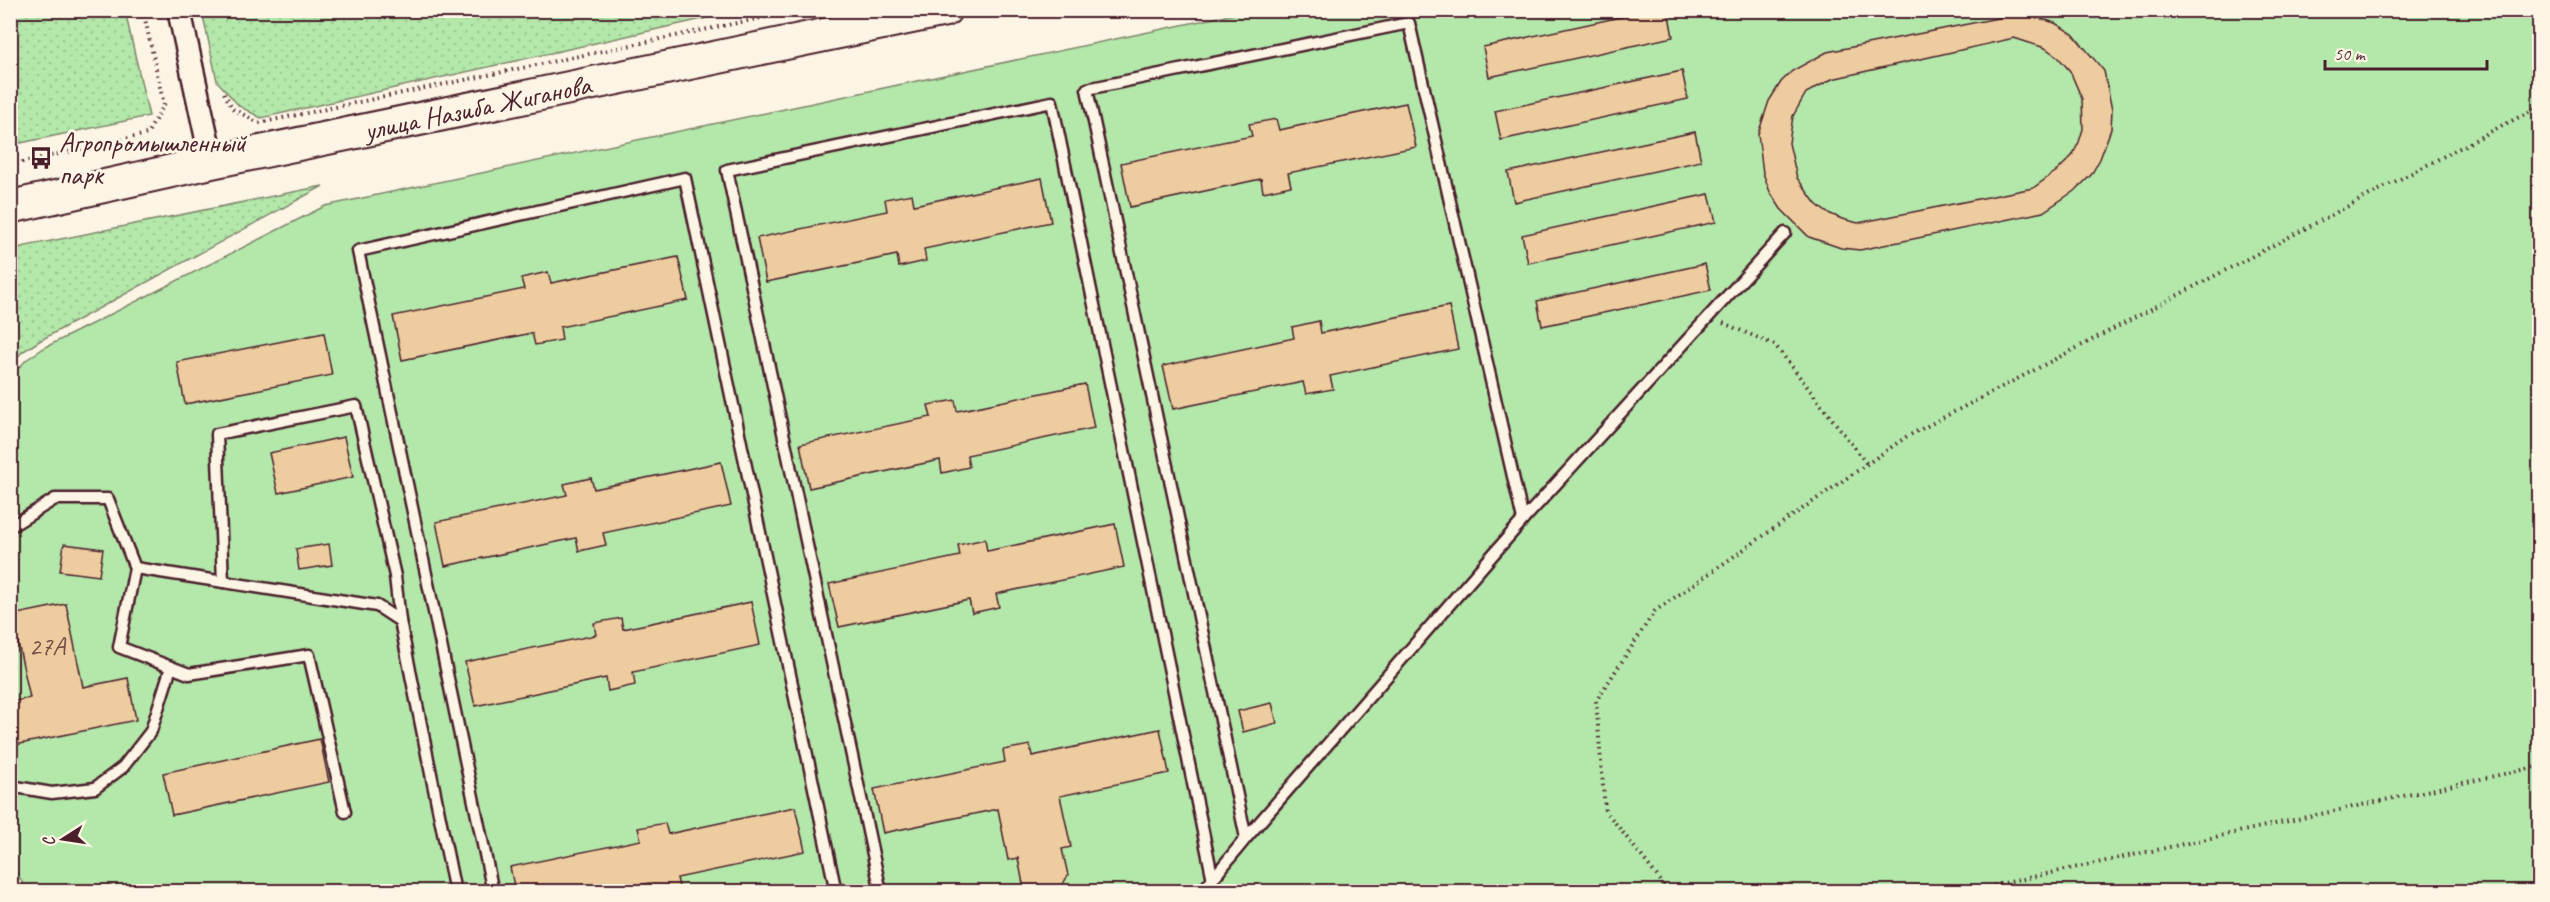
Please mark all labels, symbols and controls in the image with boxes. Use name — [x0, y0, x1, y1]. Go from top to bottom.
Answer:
scale bar — [2325, 33, 2487, 71]
text: 50 m — [2334, 43, 2367, 65]
street label: улица Назиба Жиганова — [359, 66, 596, 148]
place label: Агропромышленный парк — [59, 125, 247, 192]
bus stop icon: Агропромышленный парк — [28, 145, 54, 171]
house number: 27А — [29, 630, 67, 663]
north arrow — [33, 809, 93, 869]
text: С — [38, 834, 60, 848]

